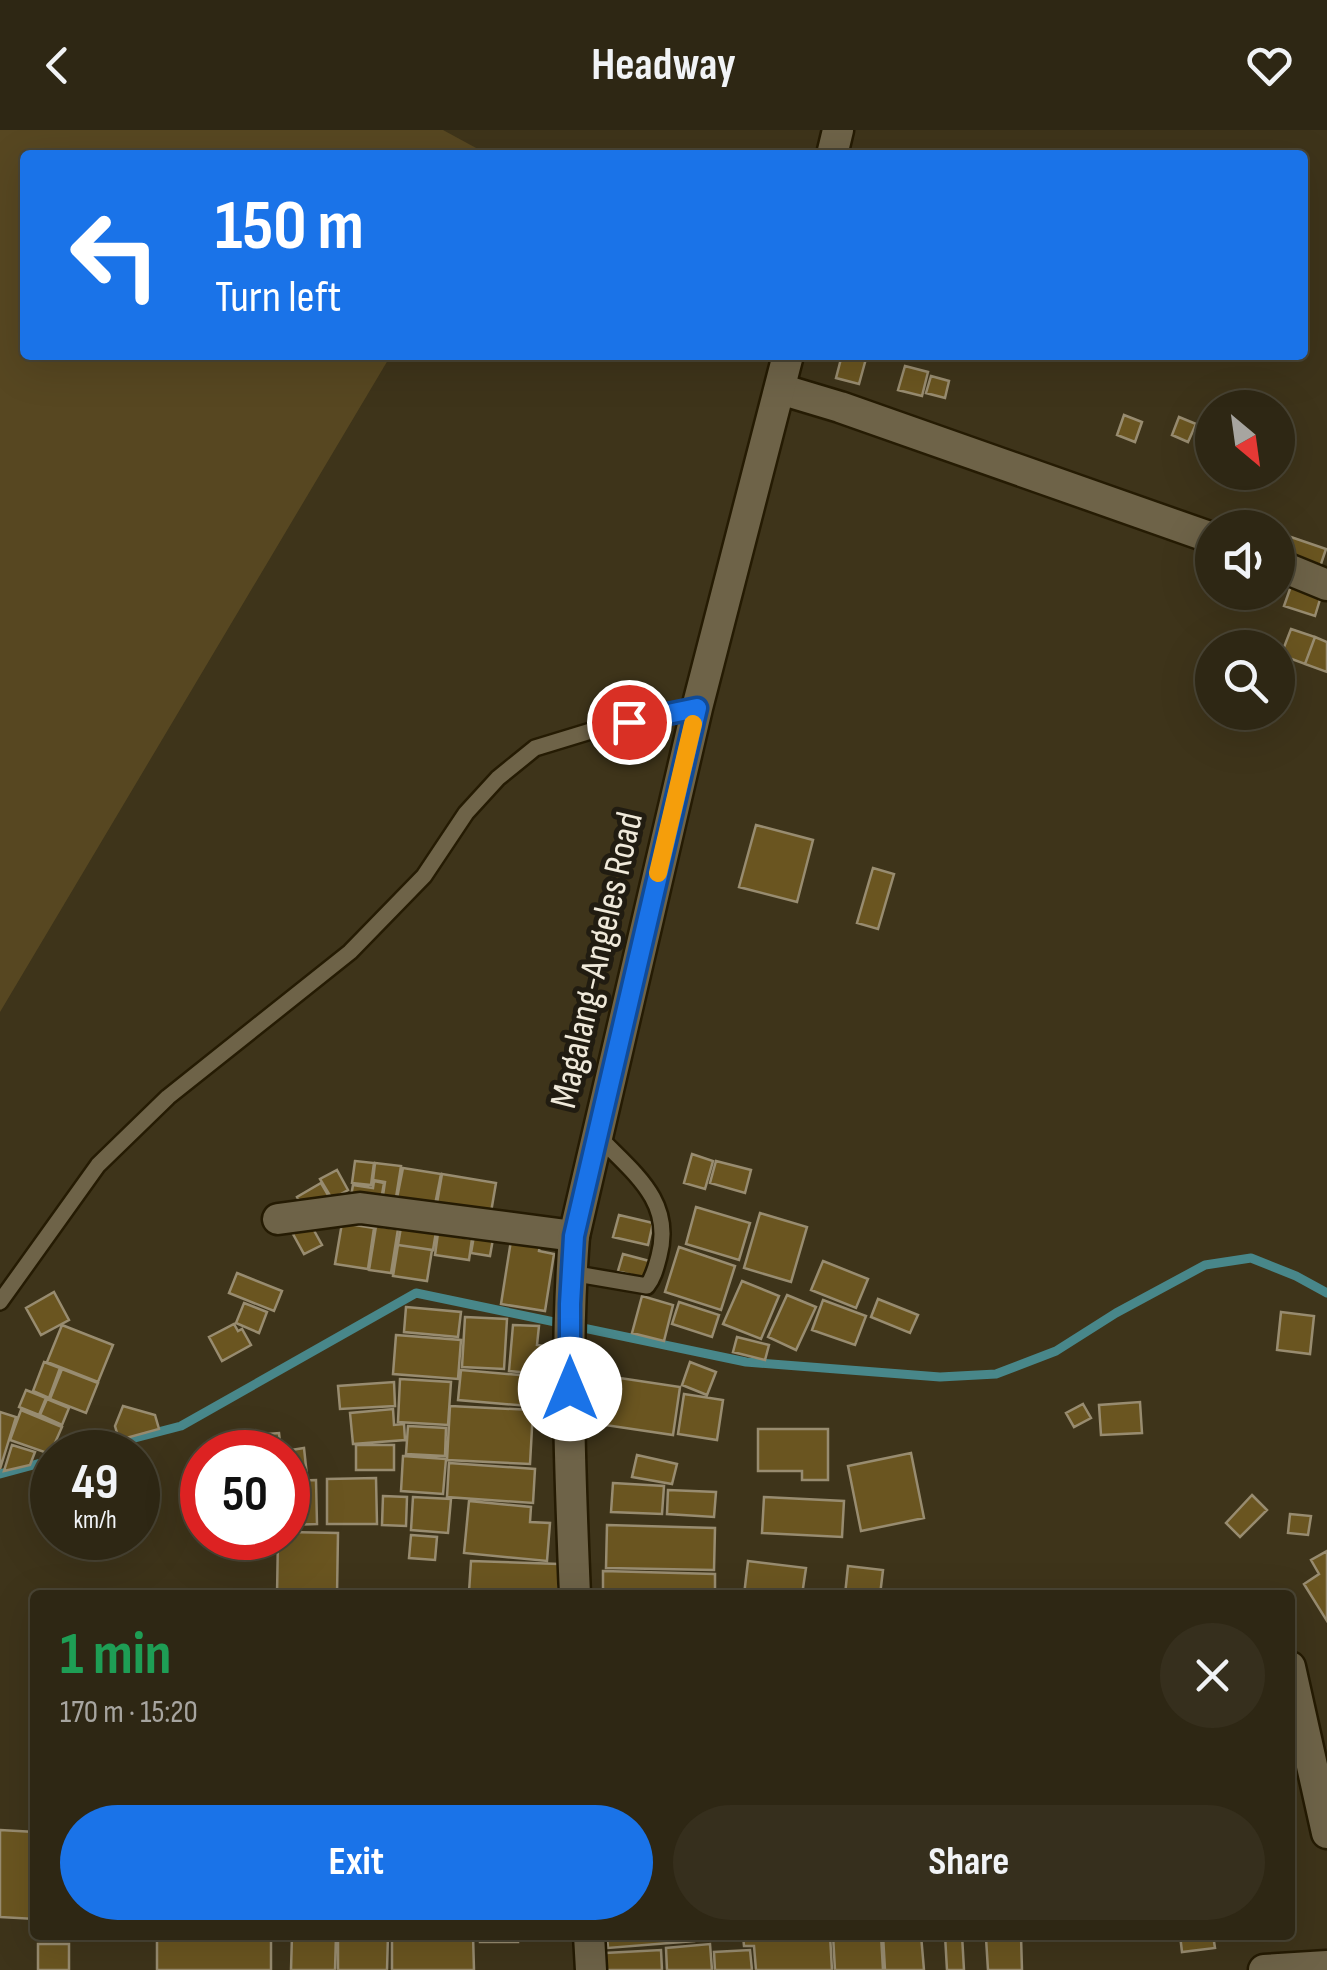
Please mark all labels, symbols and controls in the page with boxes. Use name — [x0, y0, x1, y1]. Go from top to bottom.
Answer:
icon: back — [30, 38, 85, 93]
text: Headway — [591, 38, 736, 93]
icon: heart — [1242, 38, 1297, 93]
text: 150 m — [215, 185, 364, 269]
icon: left — [50, 190, 180, 320]
text: Turn left — [215, 270, 341, 325]
north arrow — [1195, 390, 1295, 490]
map controls — [1195, 390, 1295, 730]
button: sound — [1195, 510, 1295, 610]
button: search — [1195, 630, 1295, 730]
pin — [587, 680, 672, 765]
icon: arrive — [602, 695, 657, 750]
street label: Magalang-Angeles Road — [541, 808, 653, 1112]
position arrow — [518, 1337, 622, 1441]
speed limit sign: 50 — [180, 1430, 310, 1560]
text: 49 — [71, 1453, 119, 1513]
text: km/h — [73, 1505, 117, 1536]
text: 1 min — [60, 1619, 172, 1691]
button: close — [1160, 1623, 1265, 1728]
text: 170 m · 15:20 — [60, 1693, 198, 1732]
button: Exit — [60, 1805, 653, 1920]
button: Share — [673, 1805, 1265, 1920]

